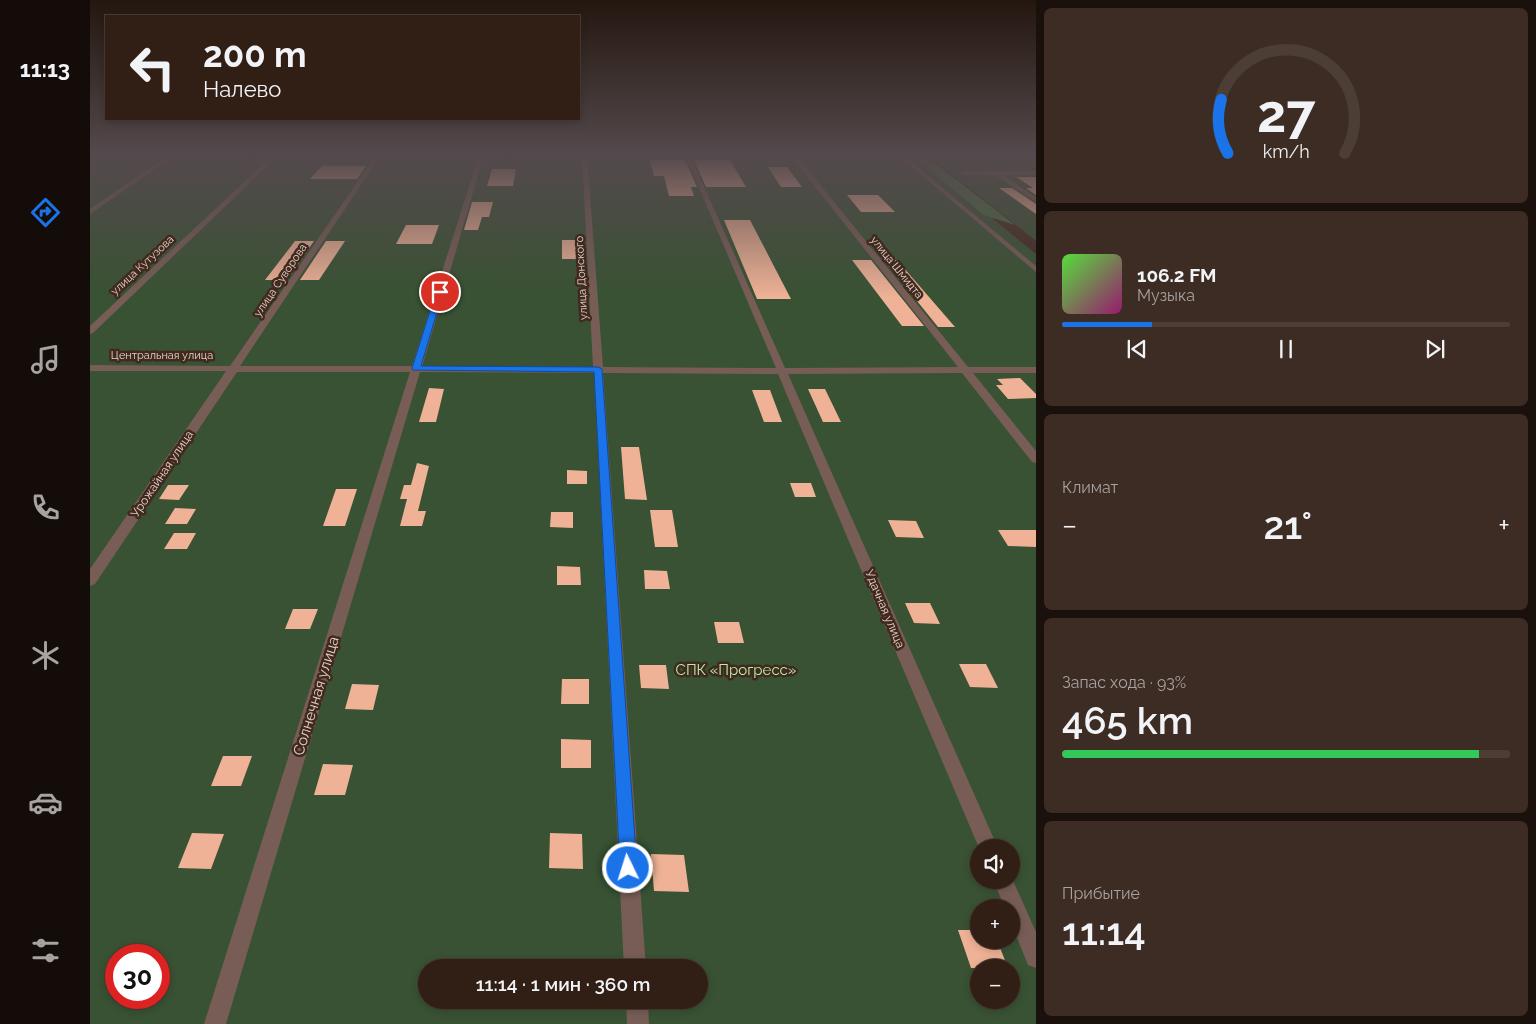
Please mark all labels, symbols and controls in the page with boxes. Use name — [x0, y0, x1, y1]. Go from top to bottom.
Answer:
text: 200 m — [203, 34, 307, 75]
icon: left — [120, 35, 185, 100]
text: 11:13 — [20, 56, 70, 82]
text: Налево — [203, 76, 281, 102]
text: 27 — [1257, 83, 1316, 144]
text: km/h — [1262, 141, 1310, 162]
icon: directions — [28, 195, 63, 230]
street label: улица Кутузова — [108, 233, 176, 298]
street label: улица Шмидта — [868, 234, 926, 301]
street label: улица Донского — [573, 235, 590, 320]
street label: улица Суворова — [251, 241, 310, 319]
text: 106.2 FM — [1137, 264, 1216, 286]
pin — [419, 271, 461, 313]
icon: arrive — [426, 278, 454, 306]
text: Музыка — [1137, 286, 1195, 305]
icon: previous — [1123, 335, 1151, 363]
icon: pause — [1272, 335, 1300, 363]
icon: next — [1421, 335, 1449, 363]
icon: music — [28, 342, 63, 377]
street label: Центральная улица — [111, 349, 213, 362]
street label: Урожайная улица — [128, 428, 196, 520]
text: Климат — [1062, 478, 1118, 497]
icon: phone — [28, 490, 63, 525]
text: 21° — [1263, 503, 1312, 548]
text: − — [1062, 509, 1077, 542]
text: + — [1498, 509, 1510, 542]
street label: Удачная улица — [862, 568, 908, 650]
street label: Солнечная улица — [289, 634, 343, 758]
icon: climate — [28, 638, 63, 673]
park label: СПК «Прогресс» — [676, 661, 796, 679]
text: Запас хода · 93% — [1062, 673, 1186, 692]
text: 465 km — [1062, 698, 1193, 743]
icon: car — [28, 785, 63, 820]
map controls — [970, 839, 1020, 1009]
button: sound — [970, 839, 1020, 889]
position arrow — [601, 841, 653, 893]
text: Прибытие — [1062, 884, 1140, 903]
button: + — [970, 899, 1020, 949]
text: 11:14 — [1062, 909, 1146, 954]
icon: filters — [28, 933, 63, 968]
speed limit sign: 30 — [105, 944, 170, 1009]
button: − — [970, 959, 1020, 1009]
text: 11:14 · 1 мин · 360 m — [476, 973, 650, 995]

